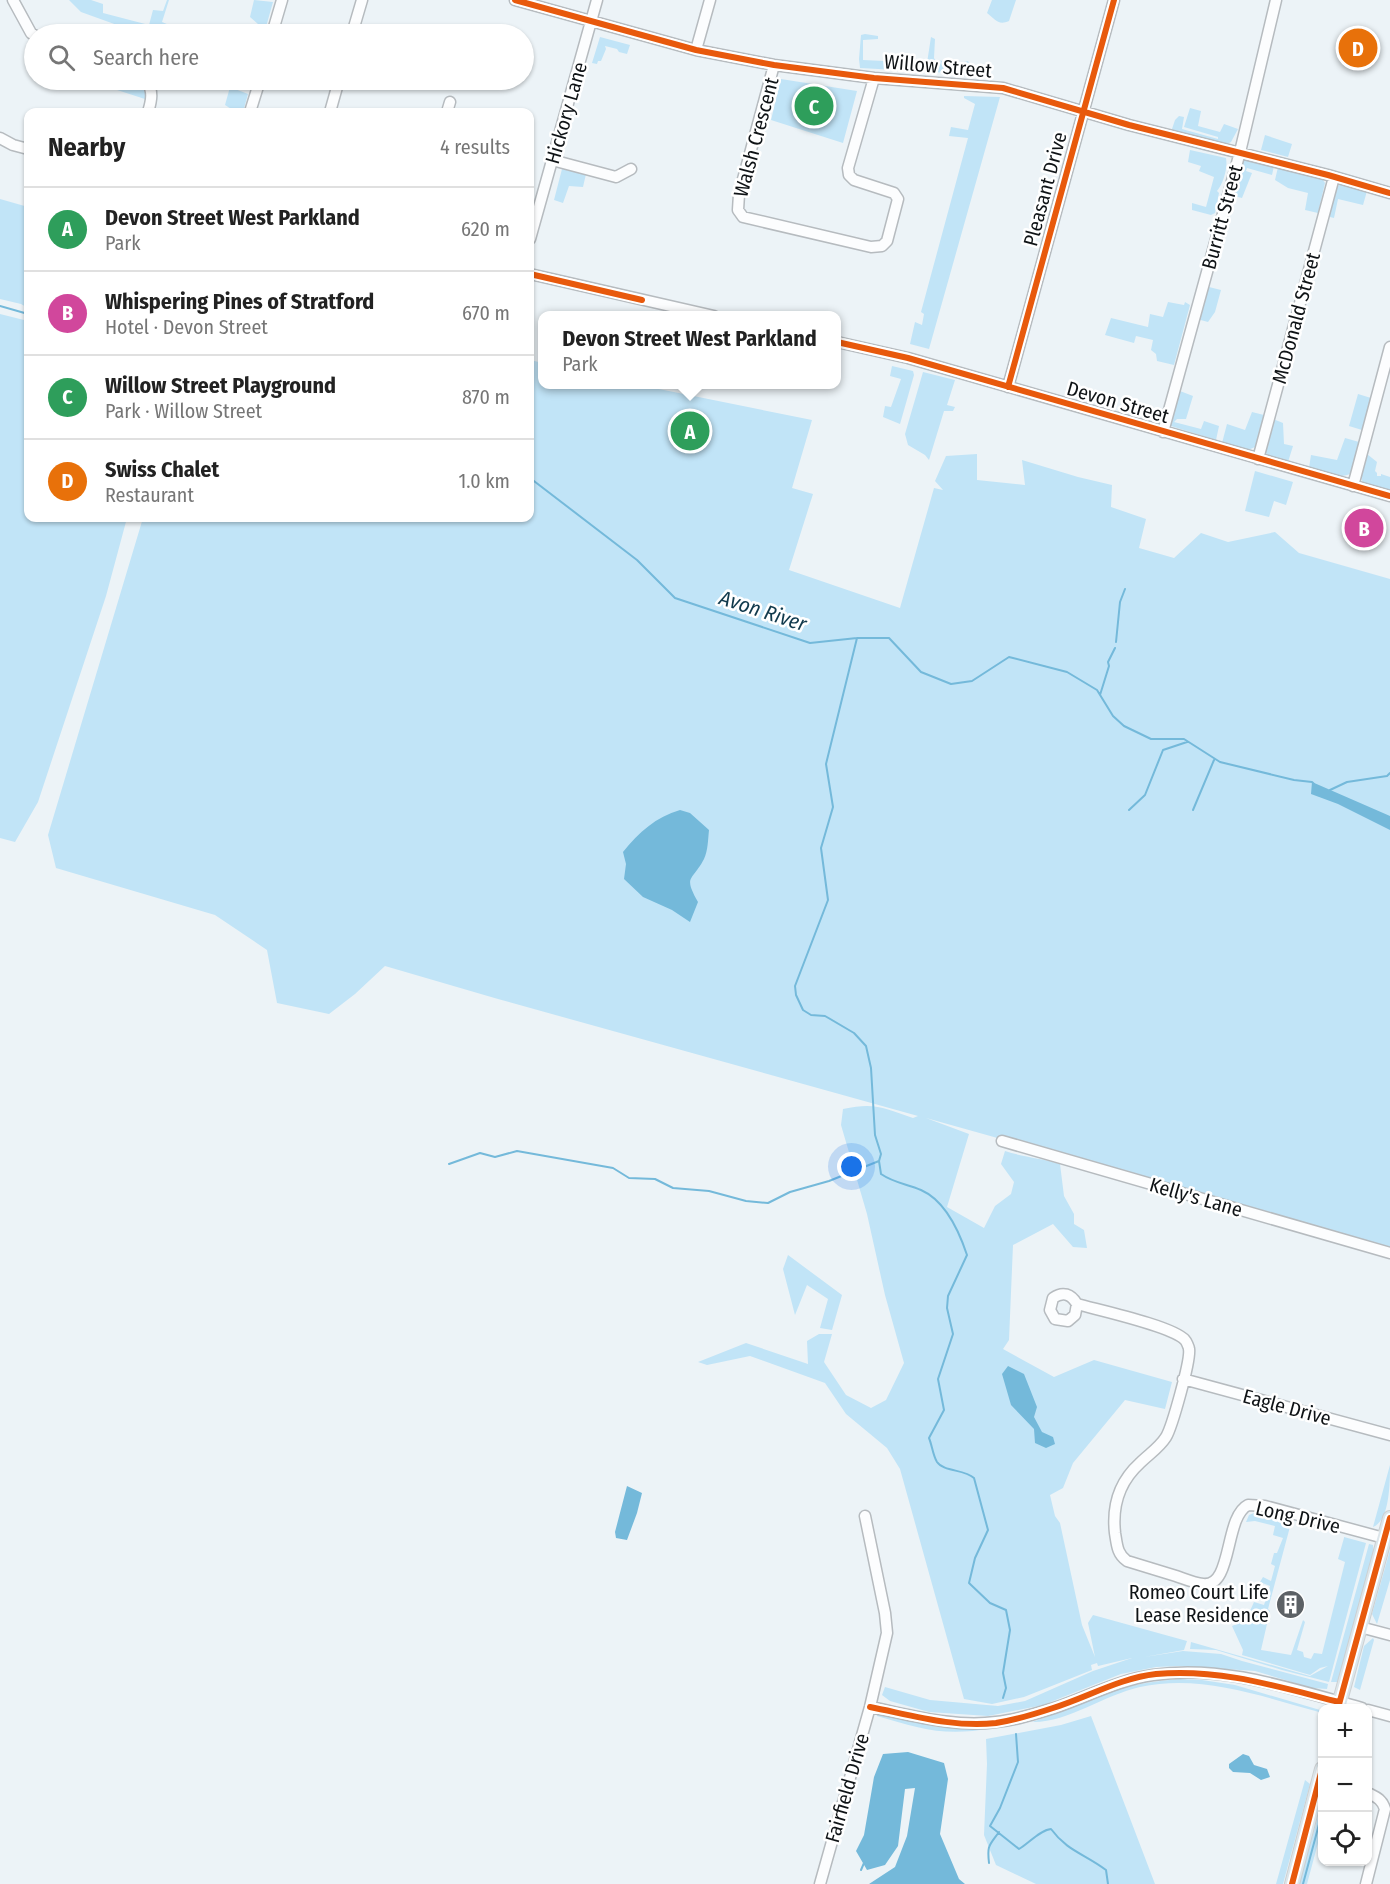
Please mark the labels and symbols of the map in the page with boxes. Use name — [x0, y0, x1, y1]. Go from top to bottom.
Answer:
pin: D — [1338, 26, 1378, 70]
street label: Willow Street — [883, 49, 993, 83]
street label: Hickory Lane — [540, 59, 592, 167]
street label: Walsh Crescent — [729, 74, 784, 199]
pin: C — [794, 84, 834, 128]
street label: Pleasant Drive — [1018, 129, 1072, 249]
street label: Burritt Street — [1197, 162, 1248, 272]
street label: McDonald Street — [1267, 249, 1325, 386]
street label: Devon Street — [1064, 376, 1172, 428]
pin: A — [670, 408, 710, 454]
pin: B — [1344, 506, 1384, 550]
water label: Avon River — [715, 584, 811, 638]
your location — [837, 1152, 866, 1181]
street label: Kelly's Lane — [1147, 1172, 1245, 1222]
street label: Eagle Drive — [1240, 1384, 1334, 1430]
street label: Long Drive — [1253, 1496, 1343, 1538]
place label: Romeo Court Life Lease Residence — [1129, 1580, 1269, 1627]
building icon: Romeo Court Life Lease Residence — [1274, 1588, 1306, 1620]
street label: Fairfield Drive — [820, 1731, 874, 1845]

